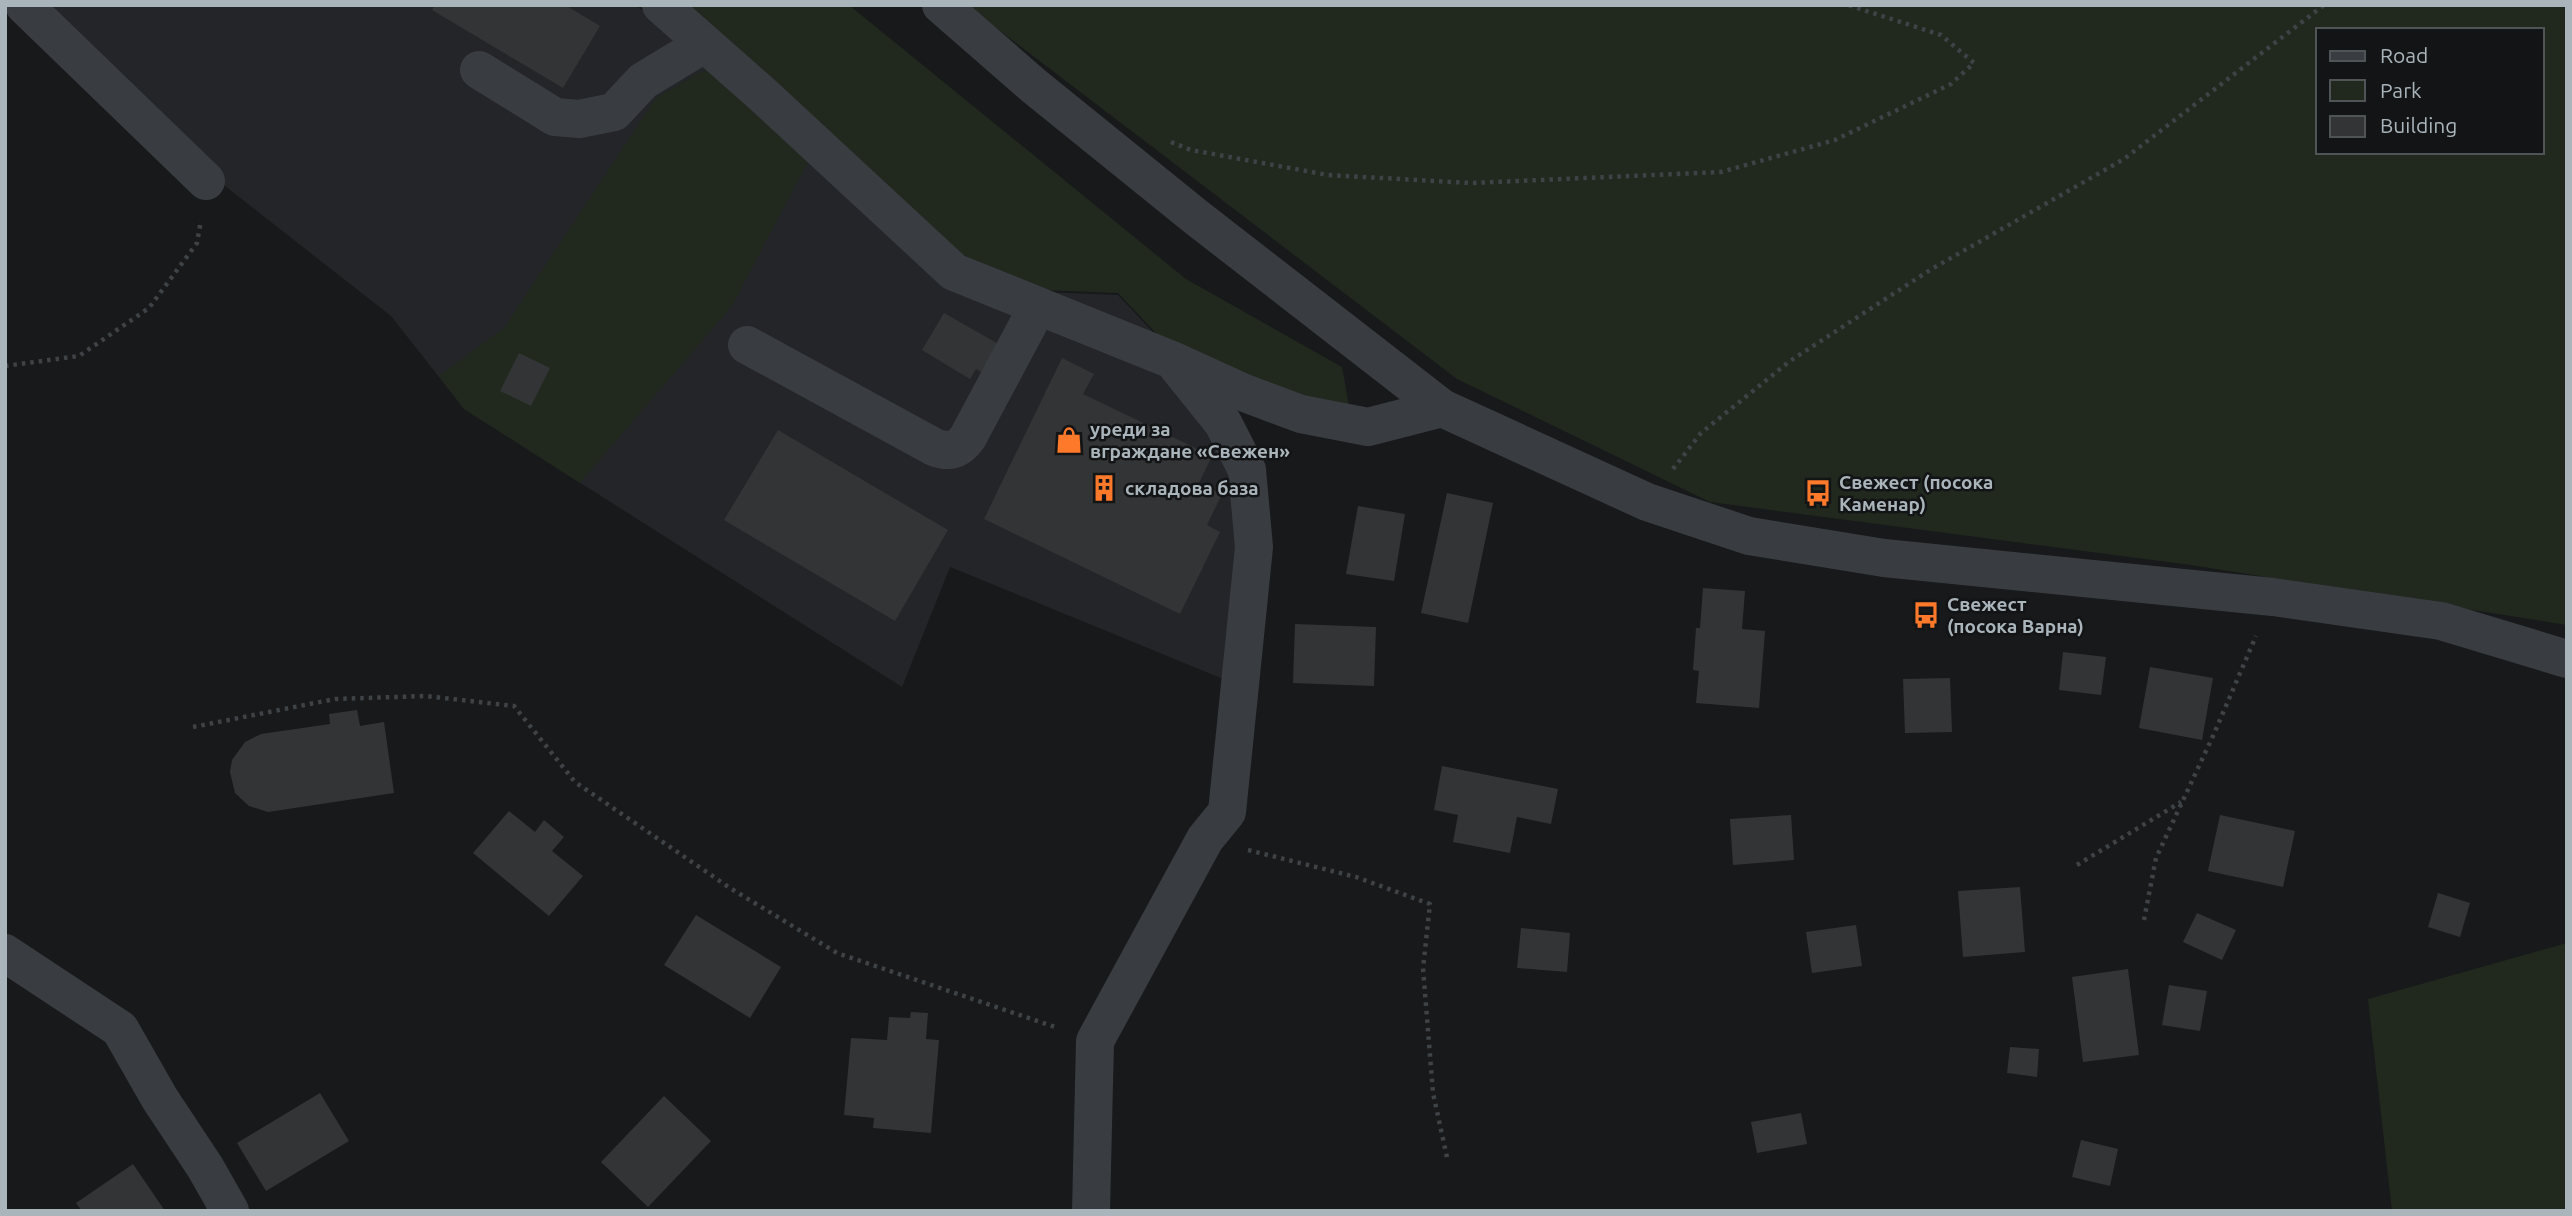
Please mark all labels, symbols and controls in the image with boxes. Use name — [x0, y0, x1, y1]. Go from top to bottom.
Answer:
legend — [2316, 28, 2544, 154]
text: Road — [2380, 43, 2428, 67]
text: Park — [2380, 78, 2422, 102]
text: Building — [2380, 113, 2457, 137]
place label: уреди за вграждане «Свежен» — [1090, 418, 1290, 462]
shop icon: уреди за вграждане «Свежен» — [1054, 425, 1084, 455]
place label: Свежест (посока Каменар) — [1839, 471, 1993, 515]
building icon: складова база — [1089, 473, 1119, 503]
place label: складова база — [1125, 477, 1259, 499]
bus stop icon: Свежест (посока Каменар) — [1803, 478, 1833, 508]
place label: Свежест (посока Варна) — [1947, 593, 2084, 637]
bus stop icon: Свежест (посока Варна) — [1911, 600, 1941, 630]

